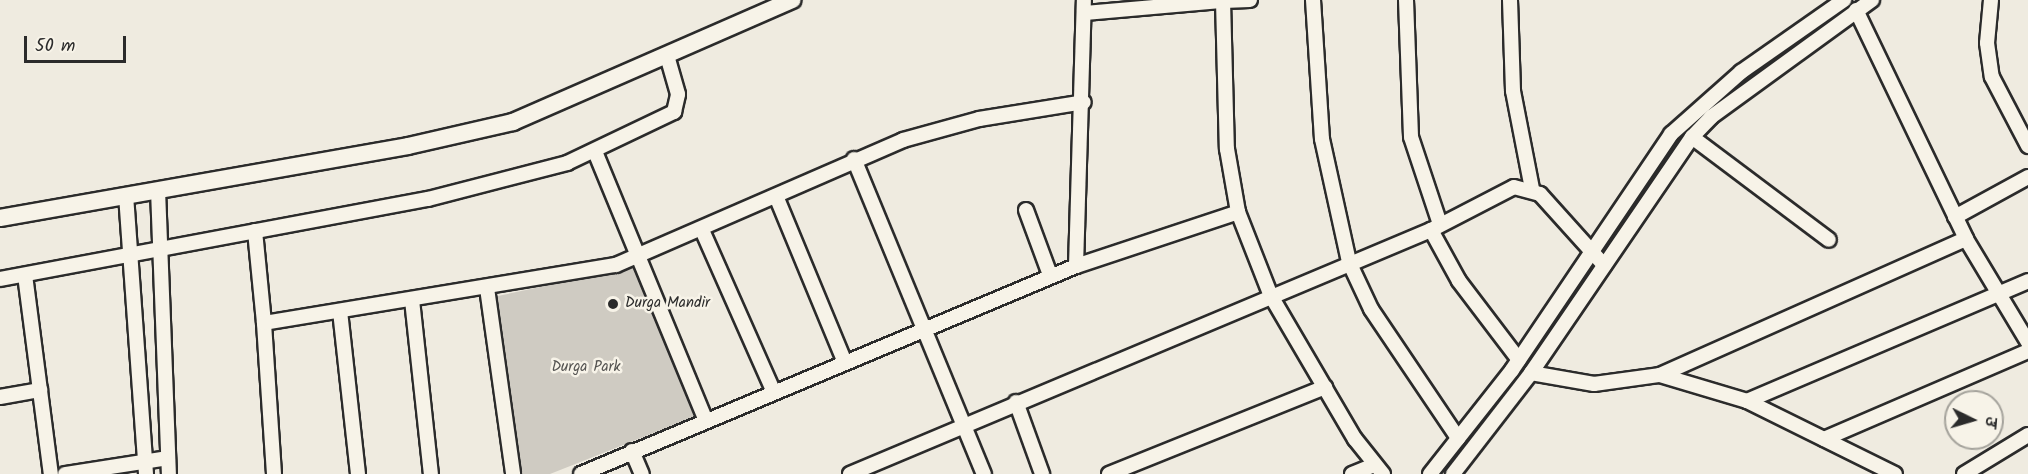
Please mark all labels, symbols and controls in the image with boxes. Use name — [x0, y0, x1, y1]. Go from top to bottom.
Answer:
scale bar — [27, 24, 129, 62]
text: 50 m — [35, 32, 75, 61]
place label: Durga Mandir — [625, 295, 710, 313]
marker: Durga Mandir — [606, 297, 620, 311]
park label: Durga Park — [551, 359, 621, 377]
north arrow — [1944, 390, 2004, 450]
text: उ — [1978, 415, 2003, 428]

